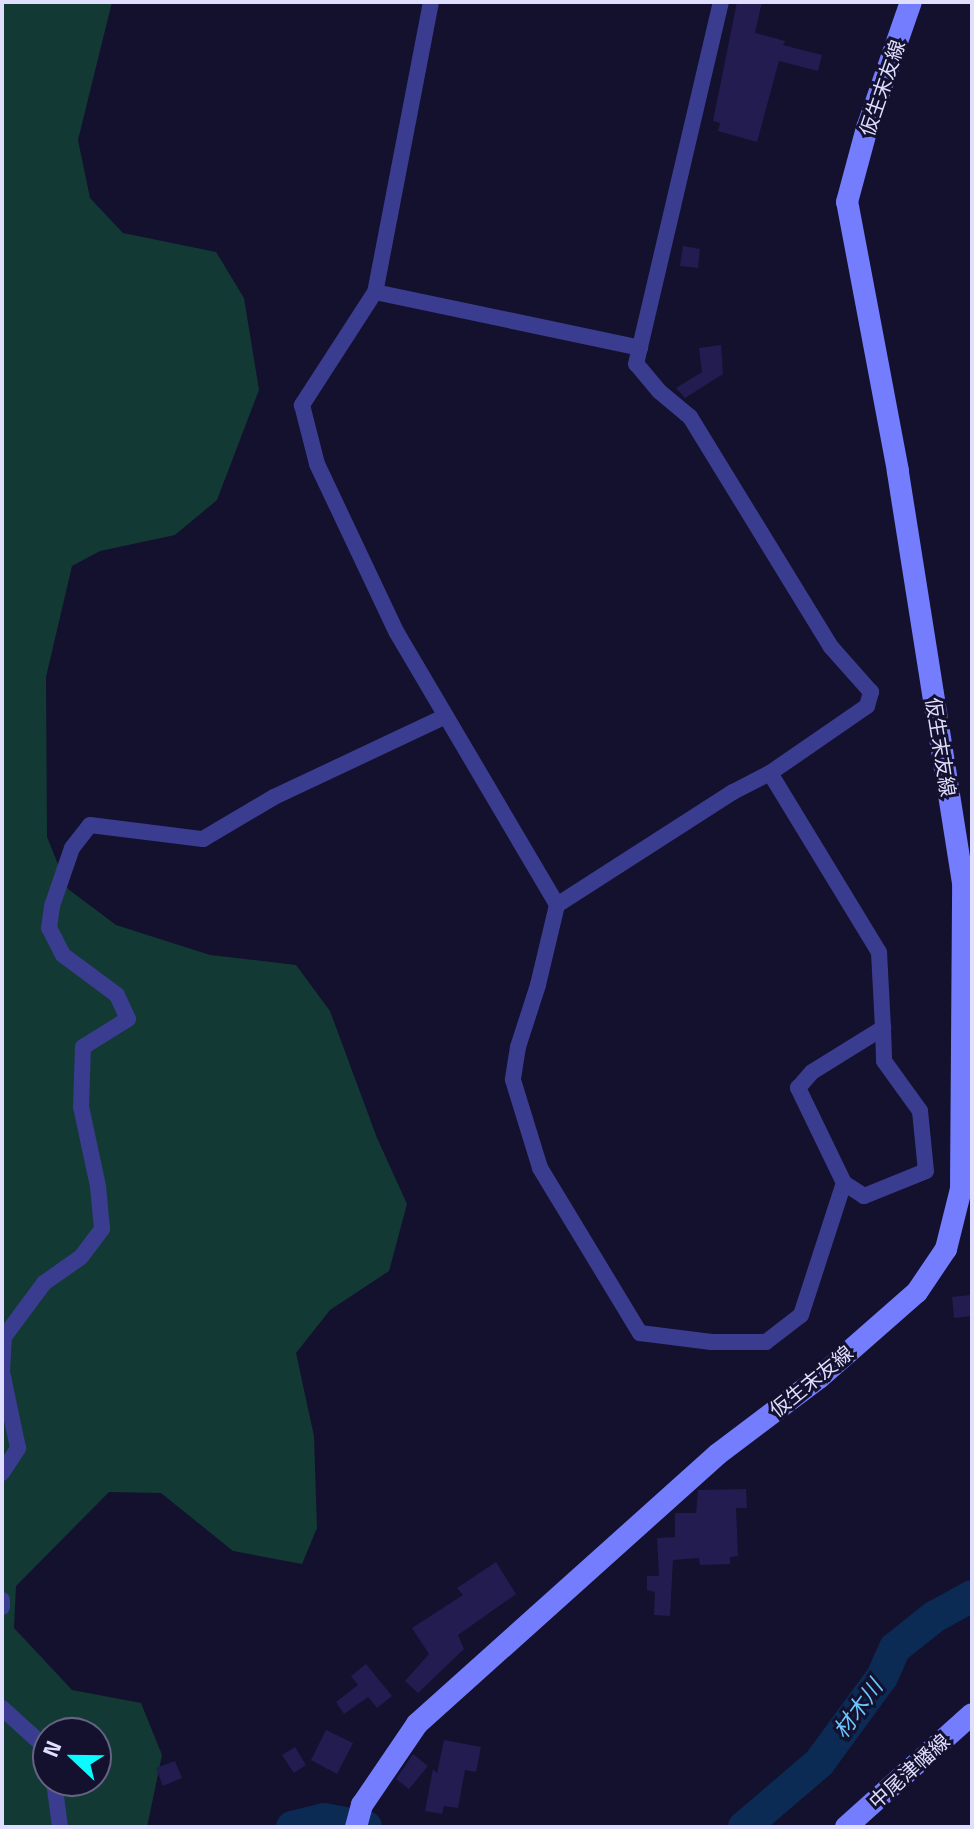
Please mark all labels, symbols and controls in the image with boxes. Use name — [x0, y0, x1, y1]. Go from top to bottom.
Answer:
street label: 仮生末友線 — [854, 37, 910, 139]
street label: 仮生末友線 — [921, 696, 961, 798]
street label: 仮生末友線 — [765, 1340, 857, 1422]
water label: 材木川 — [828, 1675, 888, 1743]
north arrow — [32, 1717, 112, 1797]
street label: 中尾津幡線 — [864, 1729, 954, 1813]
text: N — [33, 1735, 70, 1762]

